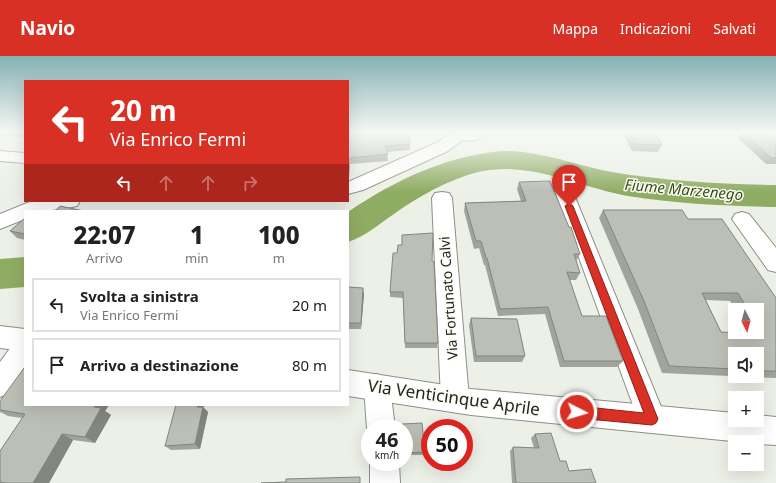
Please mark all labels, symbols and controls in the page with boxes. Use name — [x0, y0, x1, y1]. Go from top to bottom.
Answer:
text: Navio — [20, 15, 75, 41]
text: Mappa — [552, 19, 598, 38]
text: Indicazioni — [620, 19, 691, 38]
text: Salvati — [713, 19, 756, 38]
text: 20 m — [110, 91, 177, 129]
icon: left — [44, 96, 96, 148]
text: Via Enrico Fermi — [110, 127, 246, 151]
pin — [552, 165, 586, 206]
icon: arrive — [558, 171, 580, 193]
icon: left — [113, 172, 135, 194]
icon: ahead — [155, 172, 177, 194]
icon: ahead — [197, 172, 219, 194]
icon: right — [239, 172, 261, 194]
water label: Fiume Marzenego — [624, 174, 744, 204]
text: 22:07 — [73, 218, 136, 251]
text: 1 — [190, 218, 204, 251]
text: 100 — [258, 218, 300, 251]
street label: Via Fortunato Calvi — [434, 236, 462, 360]
text: Arrivo — [86, 249, 123, 267]
text: min — [185, 249, 209, 267]
text: m — [273, 249, 285, 267]
text: Svolta a sinistra — [80, 286, 199, 306]
icon: left — [46, 294, 68, 316]
text: 20 m — [292, 295, 327, 315]
north arrow — [728, 303, 764, 339]
map controls — [728, 303, 764, 471]
text: Via Enrico Fermi — [80, 306, 178, 324]
button: sound — [728, 347, 764, 383]
icon: arrive — [46, 354, 68, 376]
text: Arrivo a destinazione — [80, 355, 239, 375]
text: 80 m — [292, 355, 327, 375]
street label: Via Venticinque Aprile — [366, 374, 542, 420]
position arrow — [556, 391, 598, 433]
button: + — [728, 391, 764, 427]
speed limit sign: 50 — [421, 419, 473, 471]
text: 46 — [376, 426, 398, 453]
button: − — [728, 435, 764, 471]
text: km/h — [375, 448, 399, 462]

